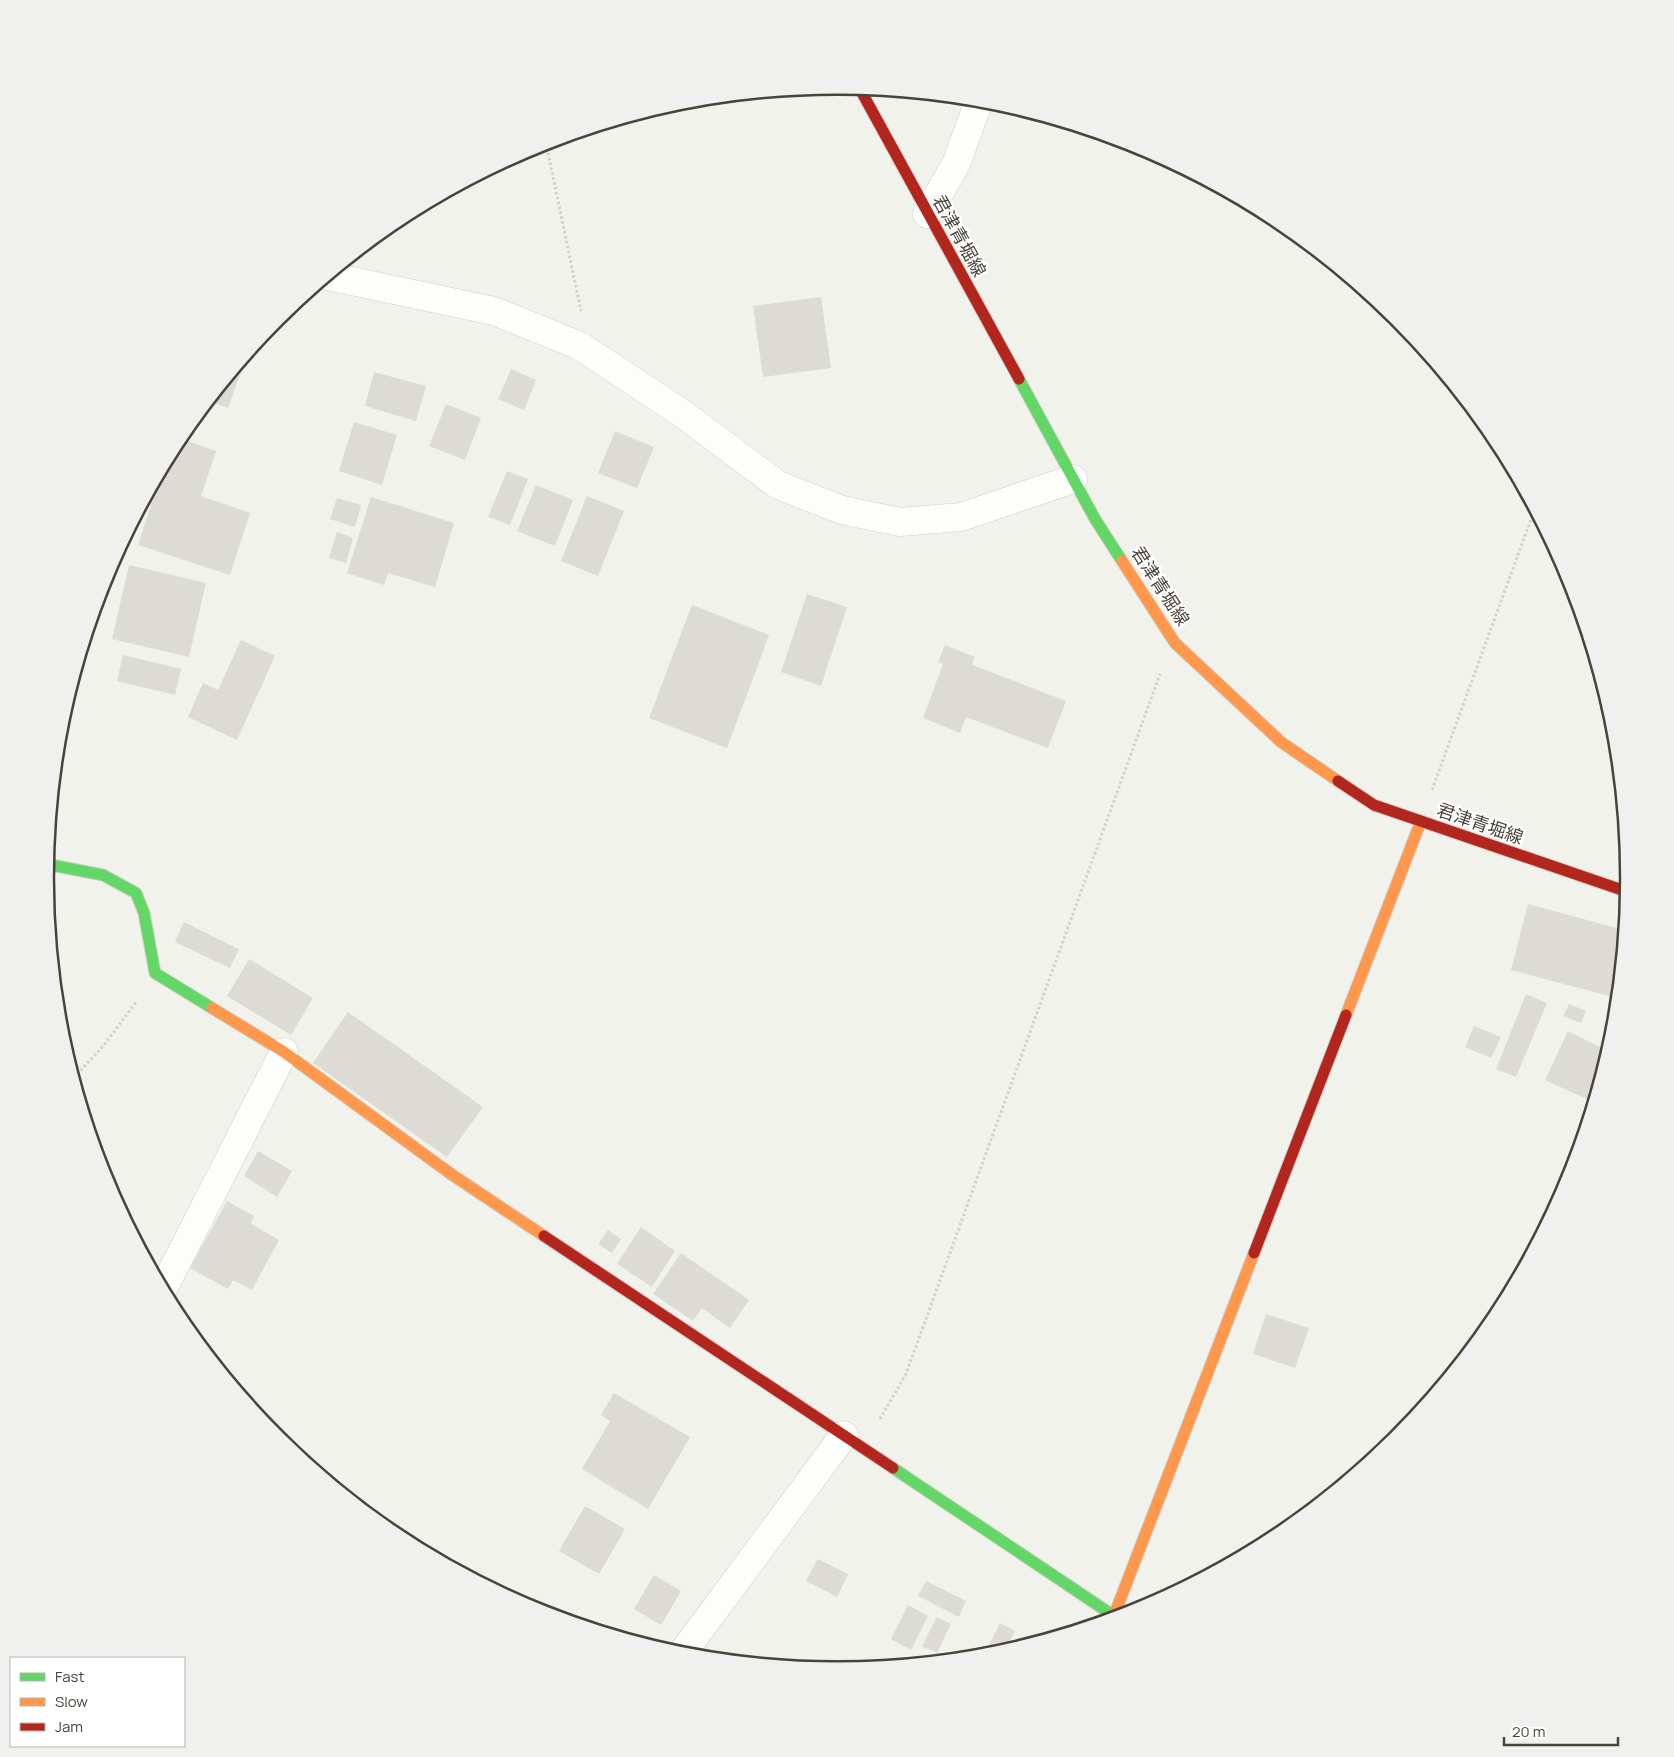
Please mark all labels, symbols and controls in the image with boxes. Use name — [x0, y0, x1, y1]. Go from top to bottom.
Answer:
street label: 君津青堀線 — [928, 190, 992, 281]
street label: 君津青堀線 — [1126, 541, 1195, 630]
street label: 君津青堀線 — [1434, 797, 1527, 849]
legend — [10, 1657, 185, 1747]
text: Fast — [55, 1666, 84, 1687]
text: Slow — [55, 1691, 88, 1712]
scale bar — [1504, 1714, 1618, 1746]
text: Jam — [55, 1716, 83, 1737]
text: 20 m — [1512, 1721, 1545, 1742]

